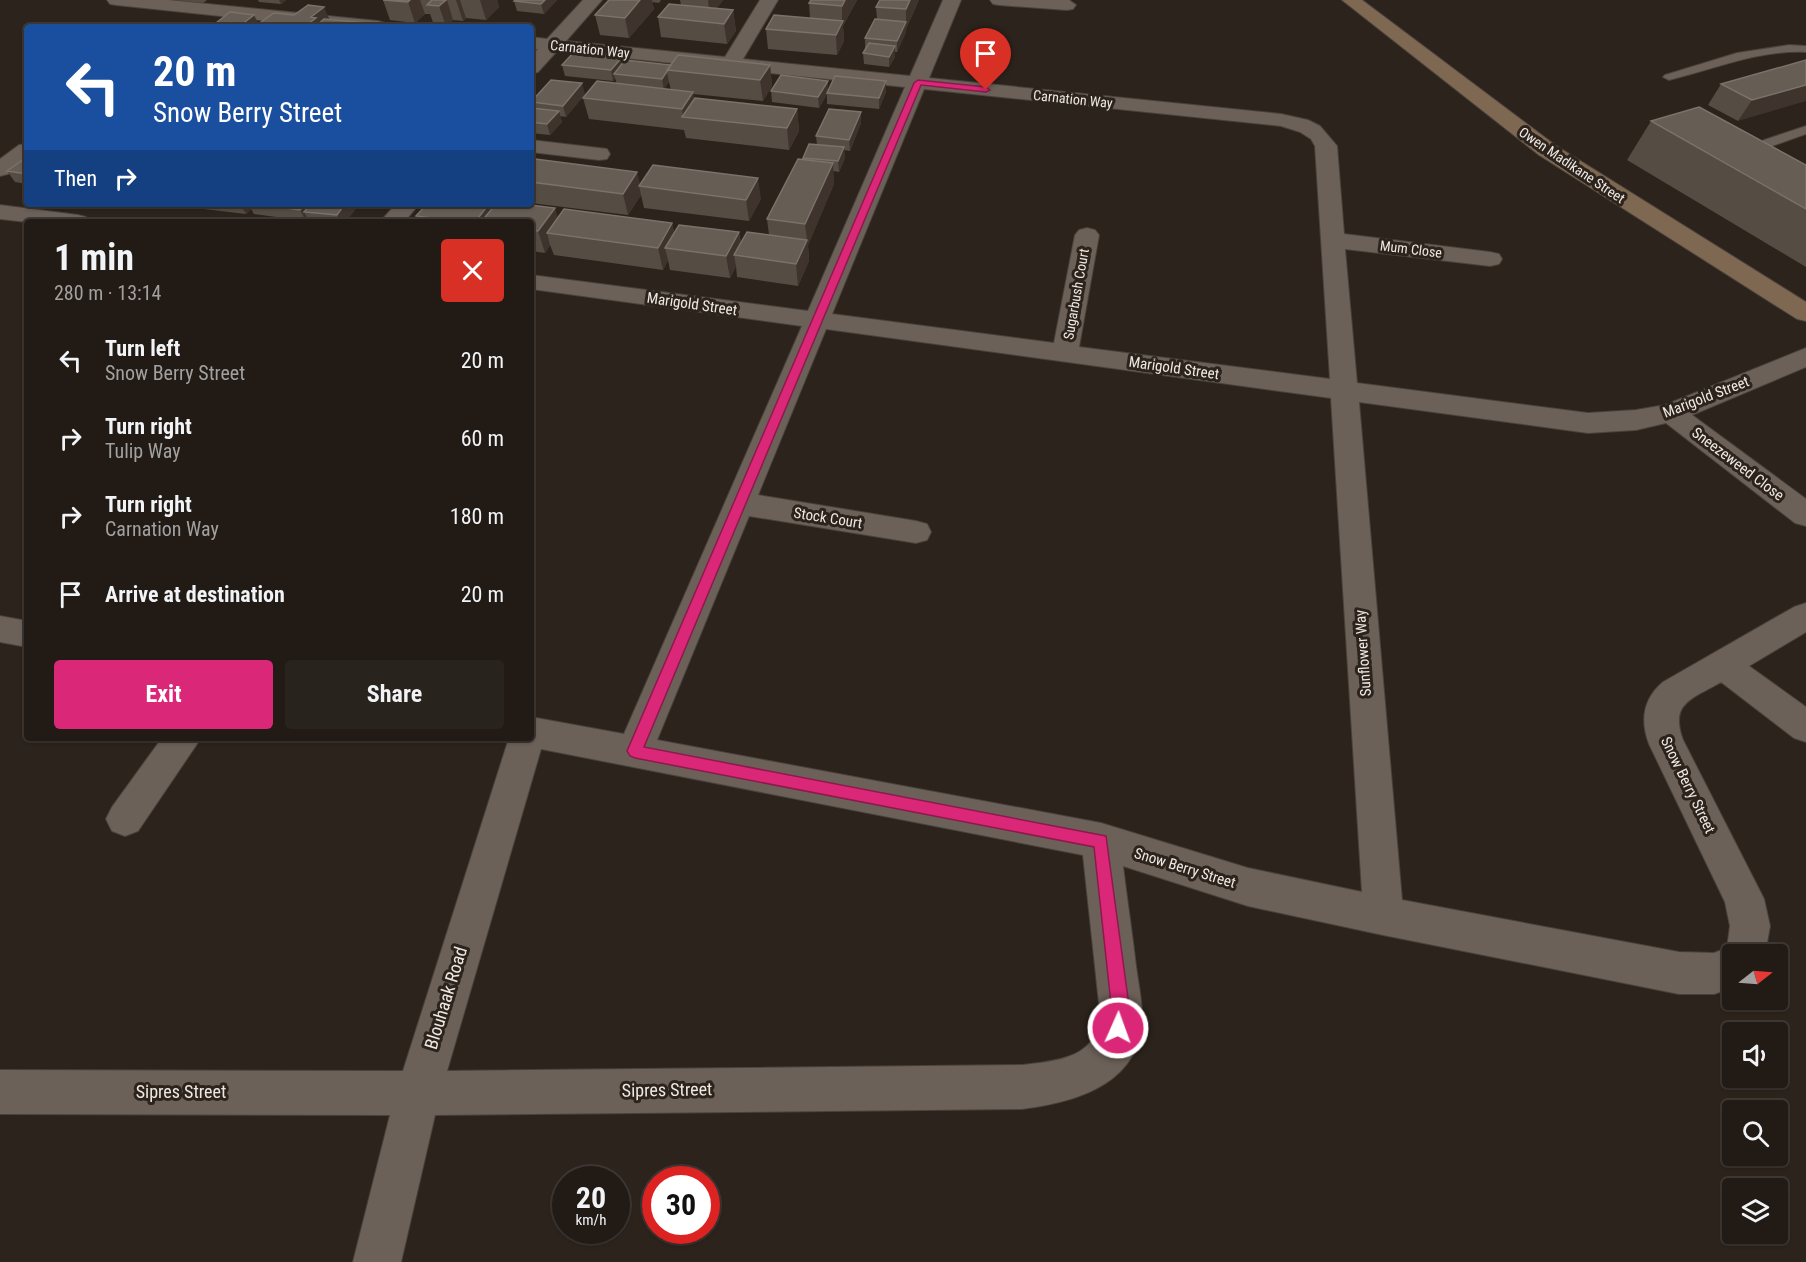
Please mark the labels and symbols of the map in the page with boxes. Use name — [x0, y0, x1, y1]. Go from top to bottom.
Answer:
pin — [960, 28, 1011, 90]
street label: Carnation Way — [550, 37, 631, 61]
street label: Carnation Way — [1033, 87, 1114, 111]
street label: Owen Madikane Street — [1516, 124, 1628, 206]
street label: Mum Close — [1379, 237, 1443, 261]
street label: Sugarbush Court — [1060, 247, 1092, 341]
street label: Marigold Street — [646, 289, 738, 319]
street label: Marigold Street — [1128, 353, 1220, 383]
street label: Marigold Street — [1660, 372, 1752, 422]
street label: Sneezeweed Close — [1688, 424, 1788, 504]
street label: Stock Court — [792, 504, 864, 532]
street label: Sunflower Way — [1351, 609, 1375, 697]
street label: Snow Berry Street — [1657, 734, 1719, 836]
street label: Snow Berry Street — [1132, 844, 1238, 892]
street label: Blouhaak Road — [420, 944, 471, 1052]
north arrow — [1722, 944, 1788, 1010]
position arrow — [1086, 996, 1150, 1060]
street label: Sipres Street — [622, 1078, 712, 1101]
street label: Sipres Street — [136, 1081, 226, 1102]
speed limit sign: 30 — [642, 1166, 720, 1244]

